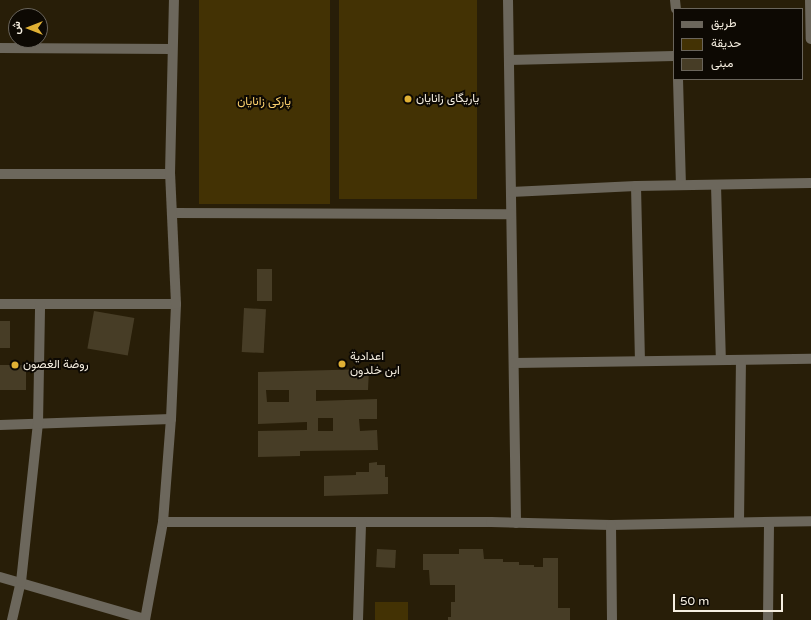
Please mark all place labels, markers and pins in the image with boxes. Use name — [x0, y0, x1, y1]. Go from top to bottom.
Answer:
place label: یاریگای زانایان — [416, 92, 479, 106]
marker: یاریگای زانایان — [403, 94, 413, 104]
place label: اعدادية ابن خلدون — [350, 350, 400, 378]
place label: روضة الغصون — [23, 358, 89, 372]
marker: اعدادية ابن خلدون — [337, 359, 347, 369]
marker: روضة الغصون — [10, 360, 20, 370]

